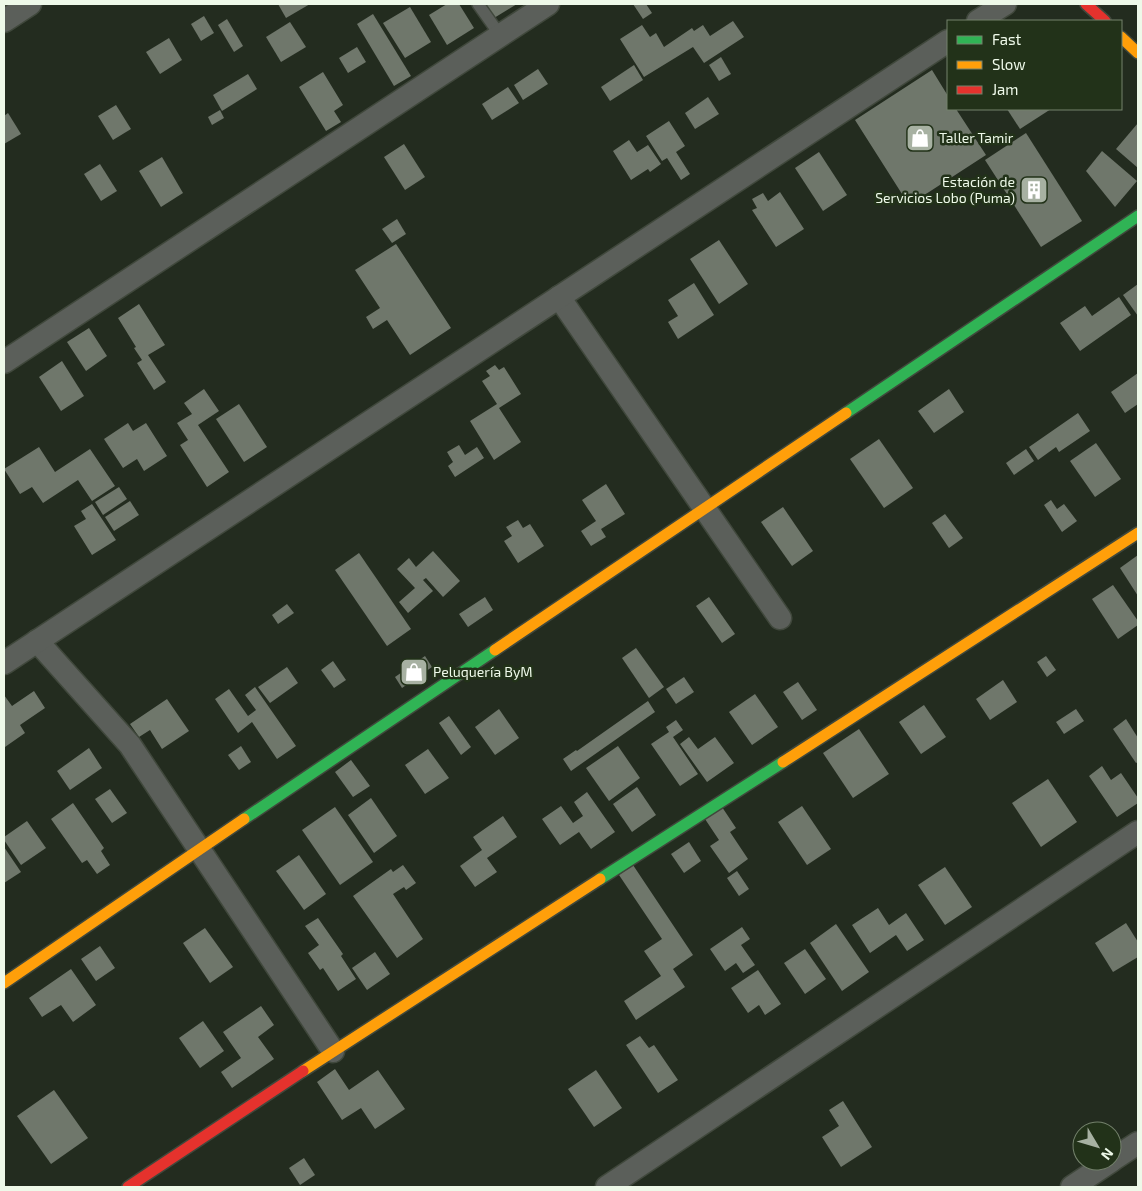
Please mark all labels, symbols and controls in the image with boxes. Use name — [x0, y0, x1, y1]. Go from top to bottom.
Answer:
legend — [947, 20, 1122, 110]
text: Fast — [992, 30, 1022, 48]
text: Slow — [992, 55, 1026, 73]
text: Jam — [992, 80, 1018, 98]
shop icon: Taller Tamir — [905, 123, 935, 153]
place label: Taller Tamir — [939, 129, 1014, 146]
place label: Estación de Servicios Lobo (Puma) — [875, 173, 1015, 206]
building icon: Estación de Servicios Lobo (Puma) — [1019, 175, 1049, 205]
shop icon: Peluquería ByM — [399, 657, 429, 687]
place label: Peluquería ByM — [433, 663, 533, 680]
north arrow — [1072, 1121, 1122, 1171]
text: N — [1098, 1145, 1117, 1164]

